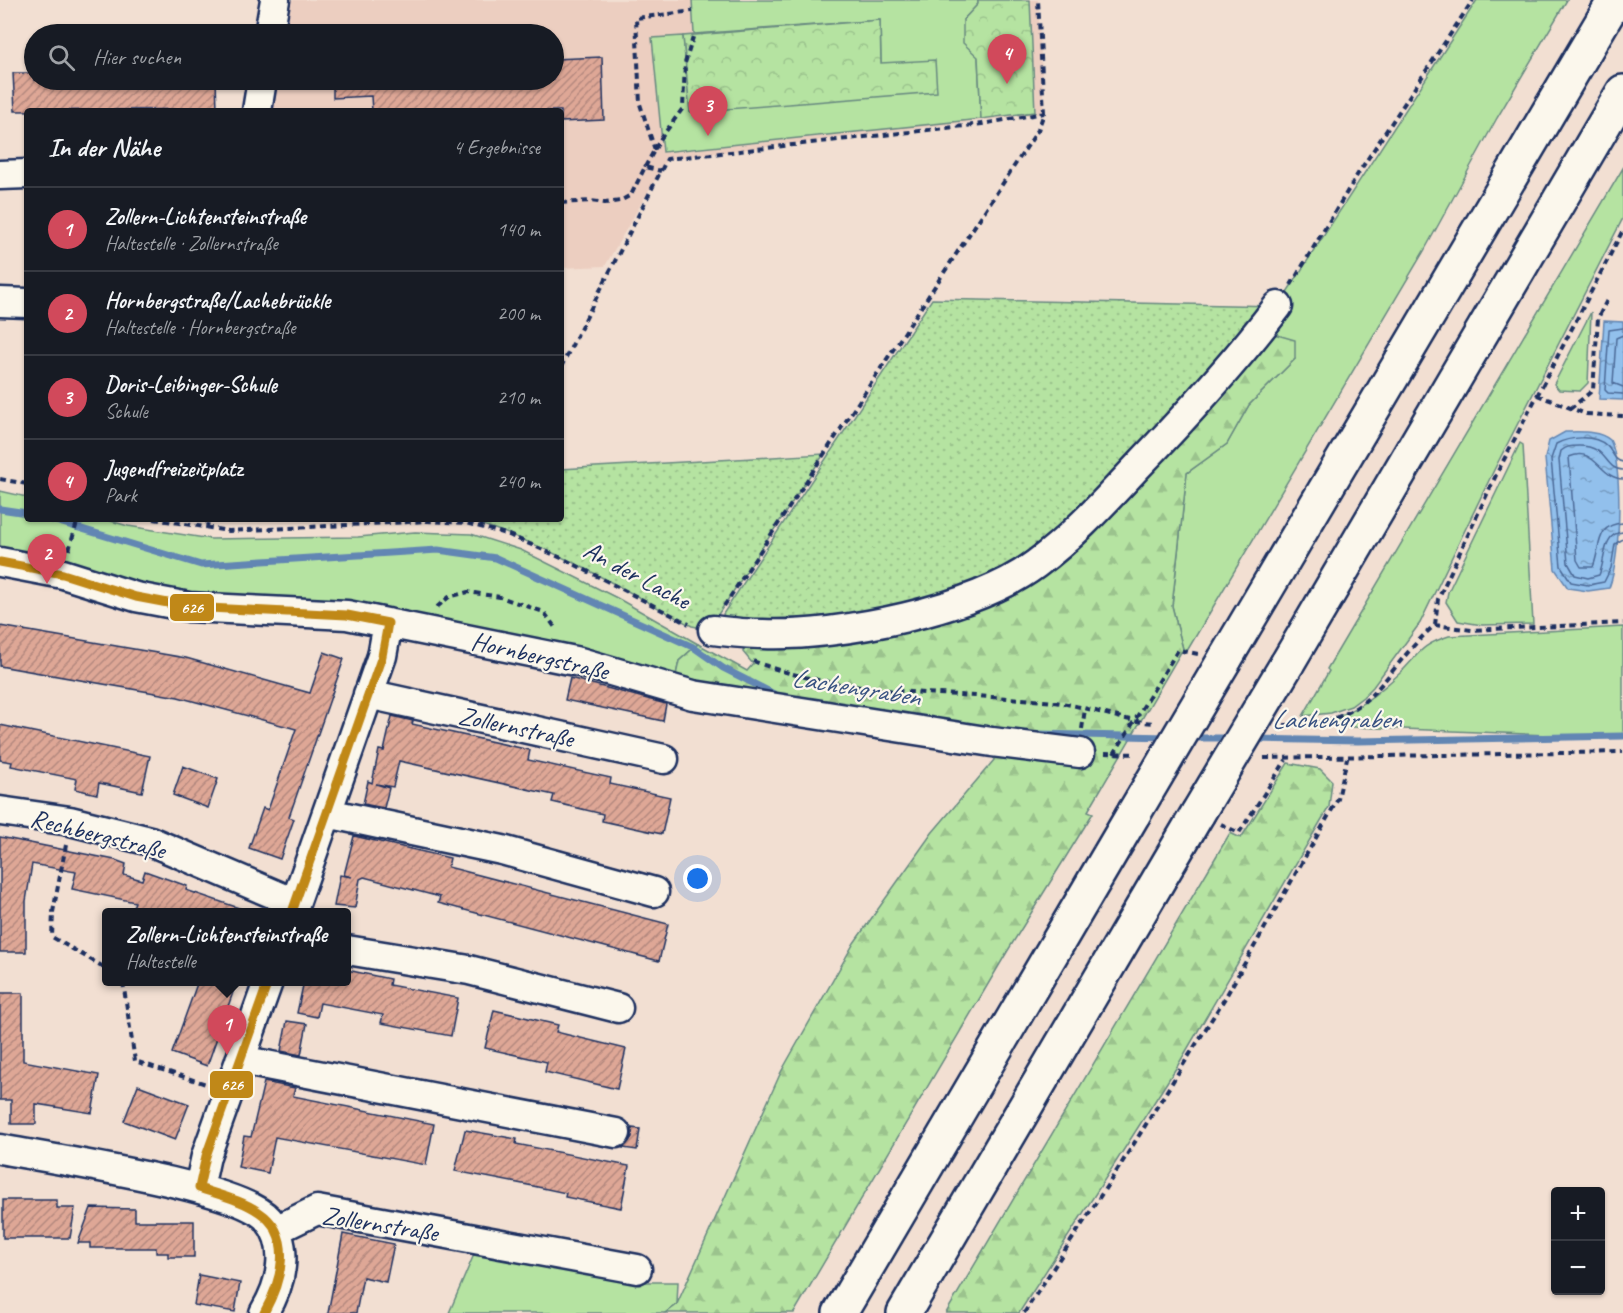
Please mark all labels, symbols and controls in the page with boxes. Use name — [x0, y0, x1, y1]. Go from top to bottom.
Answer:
search box — [24, 24, 564, 90]
pin: 4 — [988, 34, 1026, 84]
icon: search — [45, 41, 78, 74]
text: Hier suchen — [93, 43, 181, 71]
pin: 3 — [688, 86, 728, 136]
text: In der Nähe — [48, 131, 160, 164]
text: 4 Ergebnisse — [453, 135, 540, 160]
text: Zollern-Lichtensteinstraße — [105, 203, 306, 231]
text: 1 — [63, 217, 72, 242]
text: 140 m — [497, 217, 540, 242]
text: Haltestelle · Zollernstraße — [105, 231, 278, 256]
text: Hornbergstraße/Lachebrückle — [105, 287, 330, 315]
text: 2 — [63, 301, 72, 326]
text: 200 m — [497, 301, 540, 326]
text: Haltestelle · Hornbergstraße — [105, 315, 295, 340]
text: Doris-Leibinger-Schule — [105, 371, 277, 399]
text: 3 — [63, 385, 72, 410]
text: 210 m — [497, 385, 540, 410]
text: Schule — [105, 399, 148, 424]
text: Jugendfreizeitplatz — [105, 455, 242, 483]
text: 4 — [63, 469, 72, 494]
text: 240 m — [497, 469, 540, 494]
text: Park — [105, 483, 137, 508]
street label: An der Lache — [578, 533, 697, 618]
pin: 2 — [28, 534, 66, 584]
line badge: 626 — [169, 593, 215, 622]
text: 626 — [181, 598, 205, 618]
street label: Hornbergstraße — [468, 624, 614, 688]
water label: Lachengraben — [790, 660, 924, 714]
street label: Zollernstraße — [456, 699, 579, 756]
water label: Lachengraben — [1271, 702, 1402, 736]
street label: Rechbergstraße — [27, 801, 171, 867]
your location — [683, 864, 712, 893]
popup — [102, 908, 351, 986]
text: Zollern-Lichtensteinstraße — [126, 921, 327, 949]
text: Haltestelle — [126, 949, 196, 974]
pin: 1 — [208, 1006, 246, 1055]
line badge: 626 — [209, 1070, 254, 1099]
text: 626 — [221, 1075, 245, 1095]
map controls — [1551, 1187, 1605, 1295]
button: + — [1551, 1187, 1605, 1241]
street label: Zollernstraße — [320, 1199, 443, 1250]
button: − — [1551, 1241, 1605, 1295]

